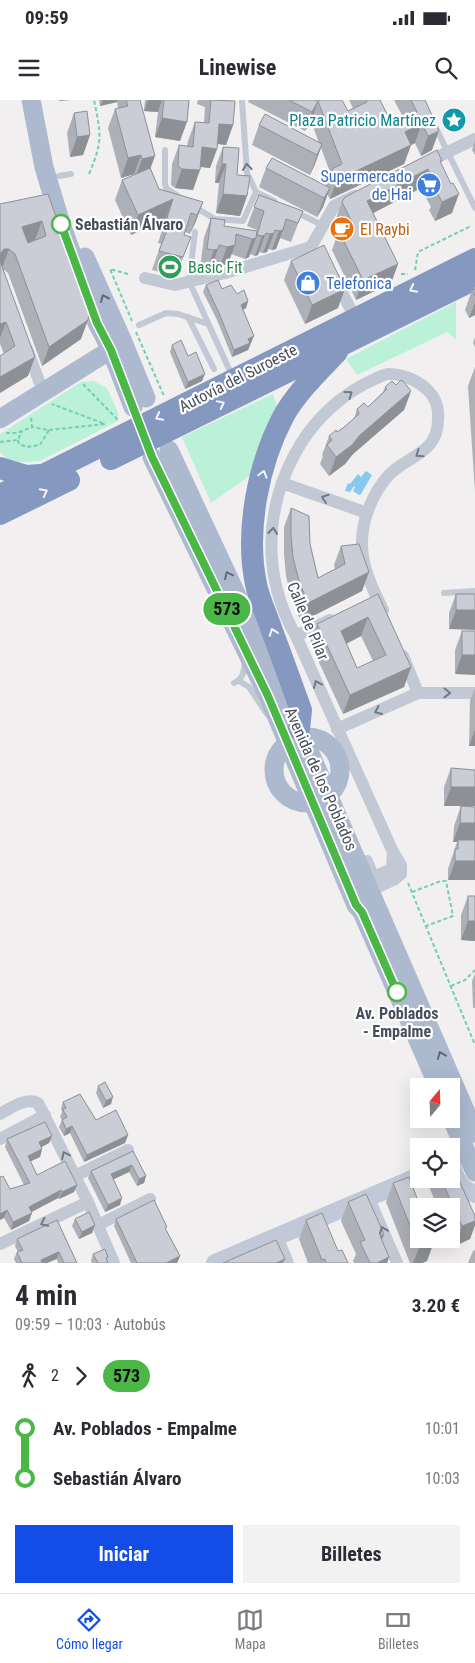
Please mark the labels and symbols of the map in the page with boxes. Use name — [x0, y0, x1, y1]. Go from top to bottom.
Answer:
place icon: Plaza Patricio Martínez — [441, 107, 467, 133]
place label: Plaza Patricio Martínez — [289, 111, 436, 130]
one-way arrow — [242, 162, 253, 170]
place label: Supermercado de Hai — [320, 167, 412, 204]
supermarket icon: Supermercado de Hai — [416, 172, 442, 198]
marker: Sebastián Álvaro — [51, 214, 71, 234]
place label: Sebastián Álvaro — [75, 215, 183, 234]
cafe icon: El Raybi — [329, 216, 355, 242]
place label: El Raybi — [360, 220, 410, 239]
sports icon: Basic Fit — [157, 254, 183, 280]
place label: Basic Fit — [188, 258, 243, 277]
shop icon: Telefonica — [295, 270, 321, 296]
place label: Telefonica — [326, 274, 392, 293]
one-way arrow — [410, 283, 419, 293]
one-way arrow — [99, 294, 110, 303]
street label: Autovía del Suroeste — [176, 340, 300, 416]
one-way arrow — [343, 391, 353, 400]
one-way arrow — [215, 400, 224, 410]
one-way arrow — [155, 411, 164, 421]
one-way arrow — [415, 448, 425, 457]
one-way arrow — [257, 471, 267, 479]
one-way arrow — [39, 488, 48, 498]
one-way arrow — [321, 494, 329, 504]
one-way arrow — [267, 527, 278, 535]
one-way arrow — [224, 571, 235, 580]
street label: Calle de Pilar — [283, 579, 333, 663]
line badge: 573 — [198, 593, 256, 625]
one-way arrow — [269, 629, 279, 637]
one-way arrow — [313, 681, 323, 689]
one-way arrow — [443, 688, 451, 698]
street label: Avenida de los Poblados — [281, 704, 361, 854]
one-way arrow — [374, 705, 383, 715]
marker: Av. Poblados - Empalme — [387, 982, 407, 1002]
place label: Av. Poblados - Empalme — [356, 1004, 439, 1041]
one-way arrow — [437, 1051, 448, 1060]
north arrow — [410, 1078, 460, 1128]
one-way arrow — [61, 1151, 71, 1160]
one-way arrow — [40, 1217, 49, 1227]
one-way arrow — [378, 1226, 389, 1235]

